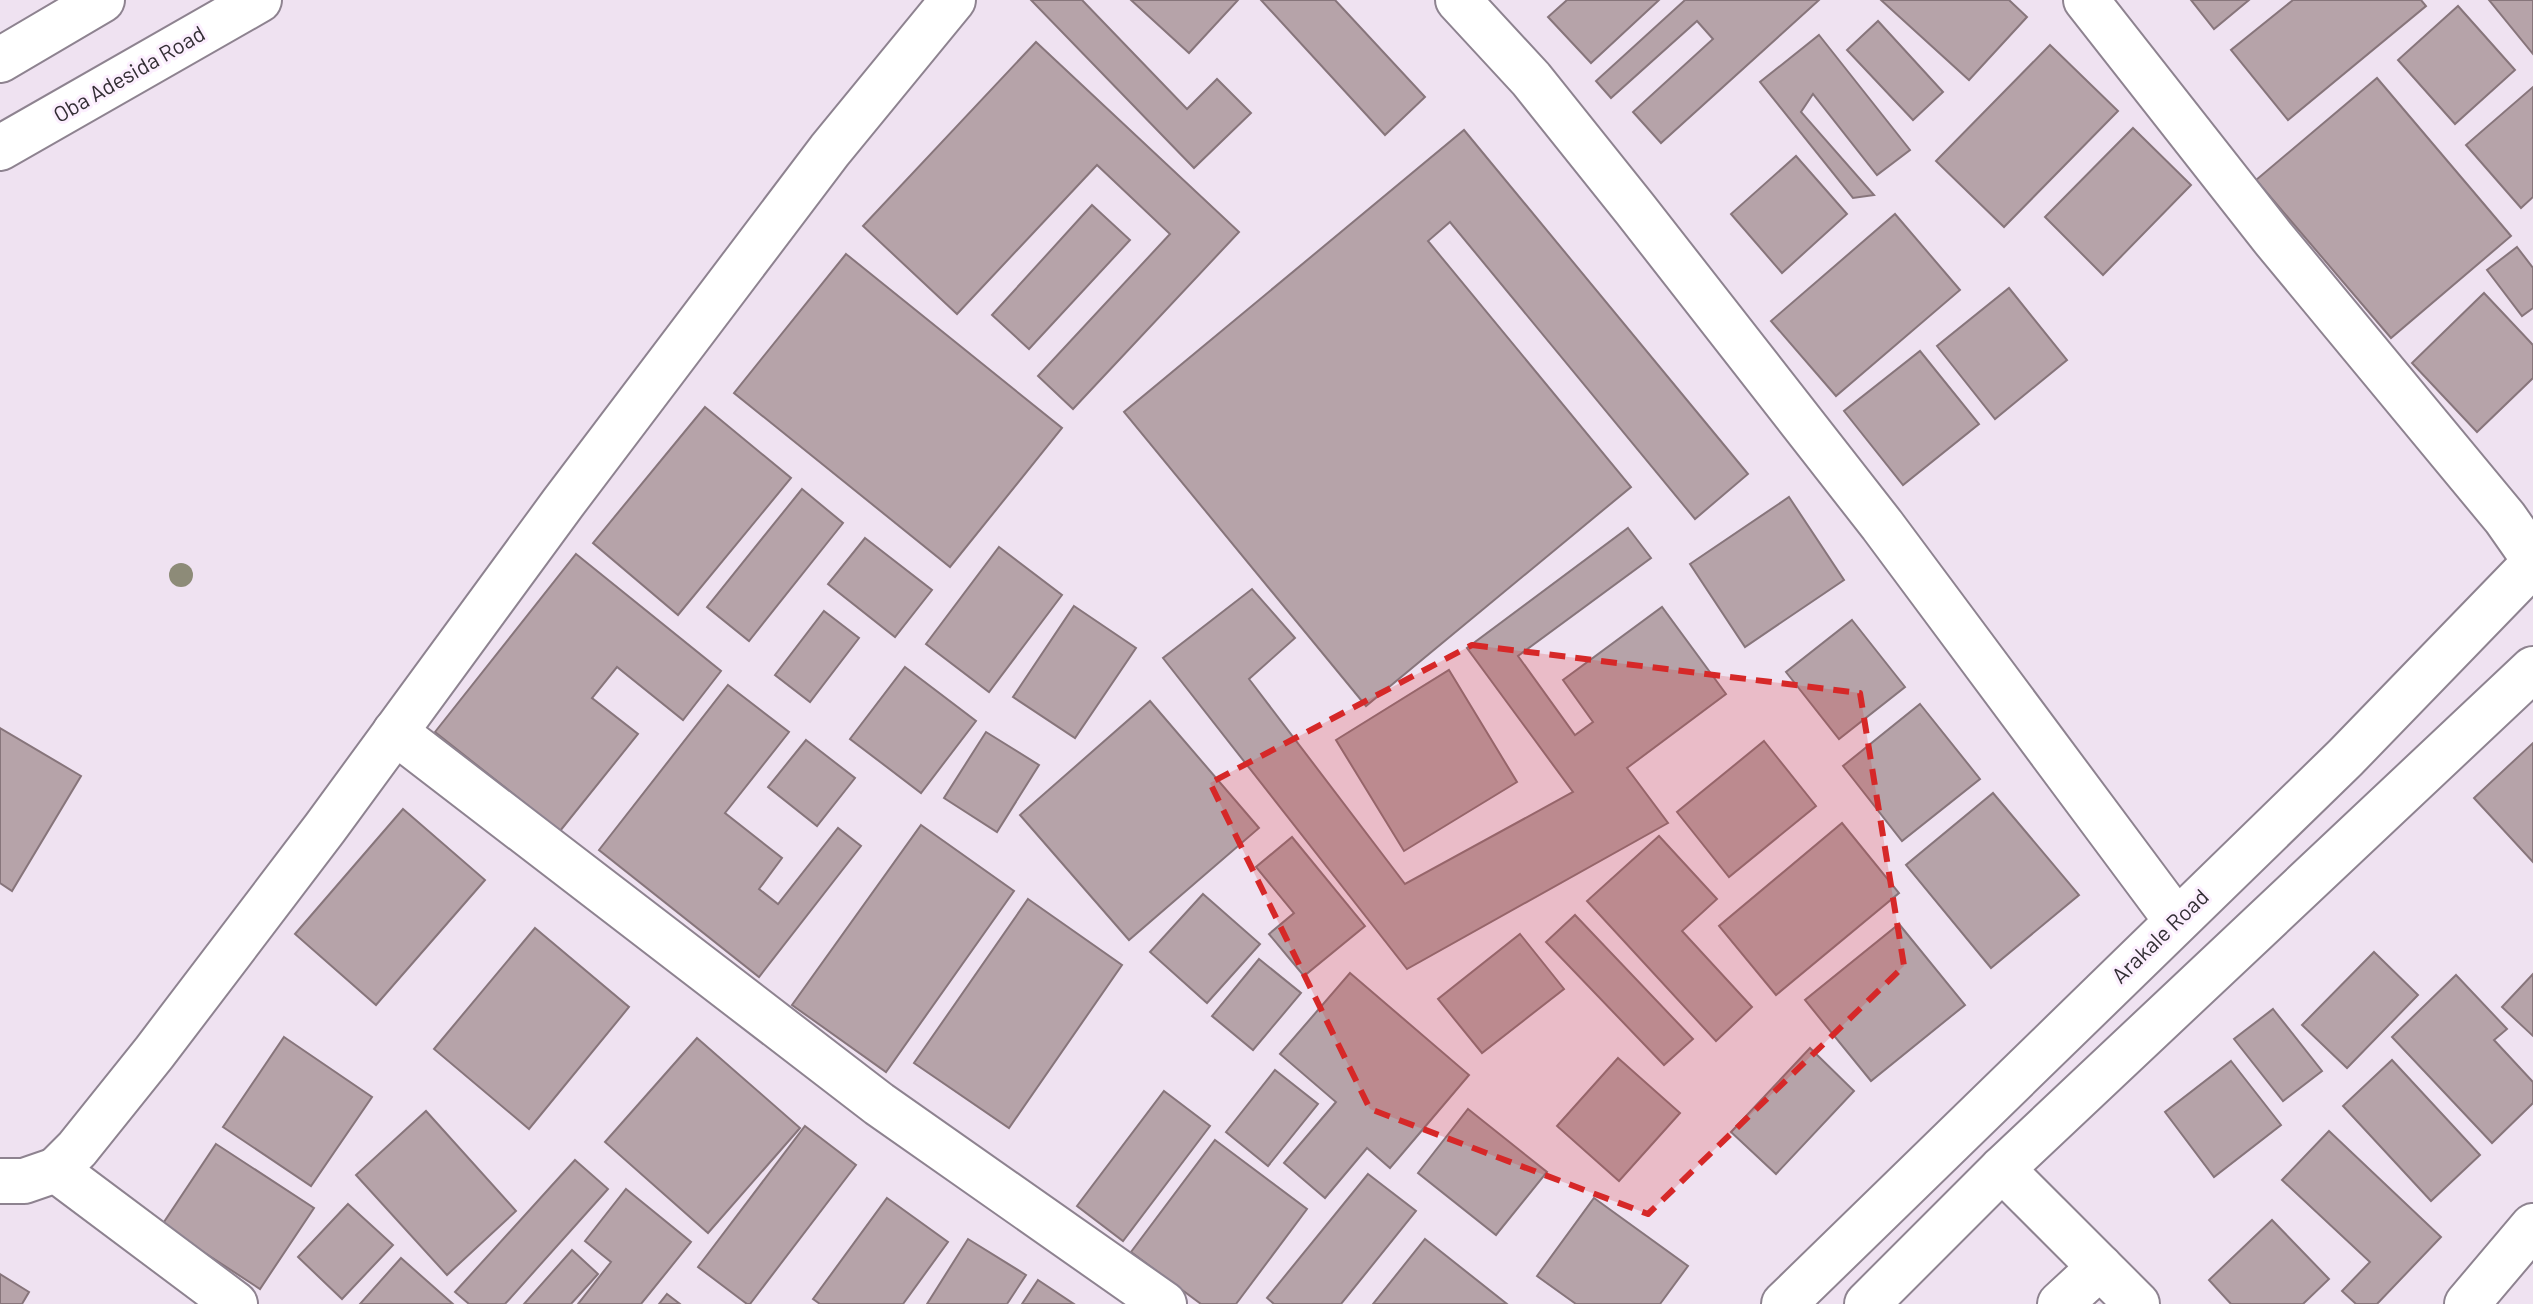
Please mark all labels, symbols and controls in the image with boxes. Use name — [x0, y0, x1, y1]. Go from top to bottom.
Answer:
street label: Oba Adesida Road — [48, 19, 209, 127]
street label: Arakale Road — [2106, 883, 2213, 988]

